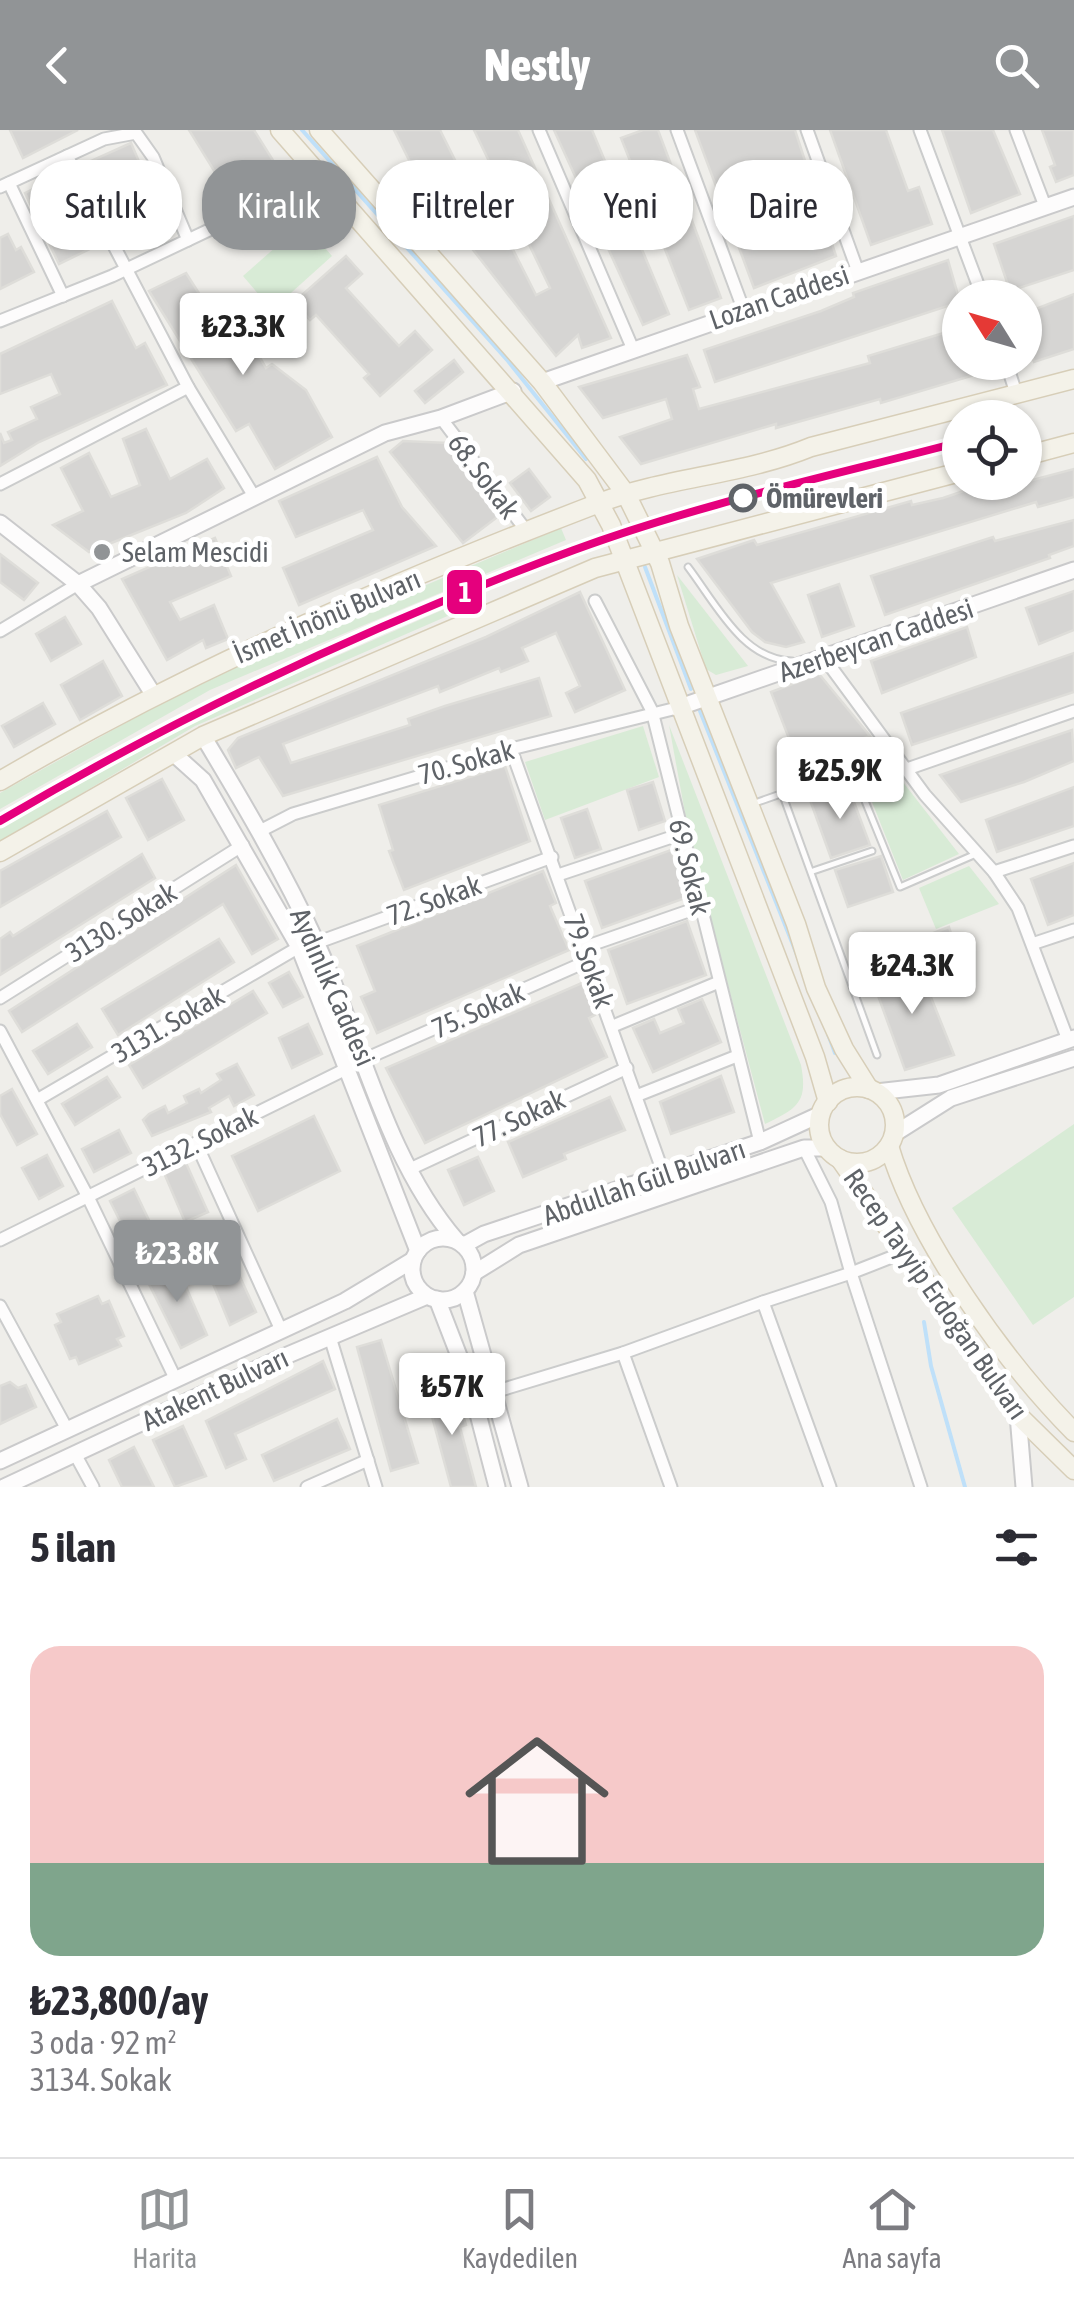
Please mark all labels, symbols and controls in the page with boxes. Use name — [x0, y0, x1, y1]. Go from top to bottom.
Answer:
icon: back — [30, 38, 85, 93]
icon: search — [989, 38, 1044, 93]
text: Nestly — [484, 39, 590, 91]
chip: Satılık — [30, 160, 182, 250]
chip: Kiralık — [202, 160, 356, 250]
chip: Filtreler — [376, 160, 549, 250]
chip: Yeni — [569, 160, 693, 250]
chip: Daire — [713, 160, 853, 250]
street label: Lozan Caddesi — [705, 258, 853, 336]
north arrow — [942, 280, 1042, 380]
map controls — [942, 280, 1042, 500]
pin: ₺23.3K — [162, 293, 324, 378]
text: ₺23.3K — [202, 307, 284, 344]
button: locate — [942, 400, 1042, 500]
street label: 68. Sokak — [442, 427, 526, 525]
place label: Ömürevleri — [766, 482, 883, 514]
marker: Ömürevleri — [730, 485, 756, 511]
place label: Selam Mescidi — [122, 536, 269, 568]
marker: Selam Mescidi — [91, 541, 113, 563]
street label: İsmet İnönü Bulvarı — [229, 562, 425, 670]
line badge: 1 — [445, 568, 484, 616]
text: 1 — [458, 576, 472, 608]
street label: Azerbeycan Caddesi — [775, 592, 977, 688]
street label: 70. Sokak — [415, 733, 517, 791]
pin: ₺25.9K — [759, 737, 921, 822]
text: ₺25.9K — [799, 751, 881, 788]
street label: 69. Sokak — [663, 816, 717, 918]
street label: 72. Sokak — [383, 868, 485, 932]
street label: 3130. Sokak — [60, 876, 182, 968]
street label: Aydınlık Caddesi — [284, 903, 382, 1071]
street label: 79. Sokak — [557, 910, 621, 1012]
pin: ₺24.3K — [831, 932, 993, 1017]
text: ₺24.3K — [871, 946, 953, 983]
street label: 75. Sokak — [427, 976, 529, 1044]
street label: 3131. Sokak — [106, 979, 230, 1069]
street label: 77. Sokak — [468, 1083, 570, 1153]
street label: 3132. Sokak — [137, 1099, 263, 1183]
street label: Abdullah Gül Bulvarı — [539, 1132, 749, 1232]
street label: Recep Tayyip Erdoğan Bulvarı — [837, 1163, 1035, 1425]
pin: ₺23.8K — [96, 1220, 258, 1305]
text: ₺23.8K — [136, 1234, 218, 1271]
street label: Atakent Bulvarı — [137, 1341, 293, 1437]
pin: ₺57K — [393, 1353, 511, 1438]
text: ₺57K — [421, 1367, 483, 1404]
icon: filters — [989, 1520, 1044, 1575]
text: 5 ilan — [30, 1523, 116, 1571]
icon: home — [447, 1711, 627, 1891]
text: ₺23,800/ay — [30, 1976, 208, 2024]
text: 3 oda · 92 m² — [30, 2024, 177, 2061]
text: 3134. Sokak — [30, 2061, 172, 2098]
tab: Harita — [132, 2182, 197, 2274]
tab: Kaydedilen — [462, 2182, 578, 2274]
tab: Ana sayfa — [842, 2182, 942, 2274]

